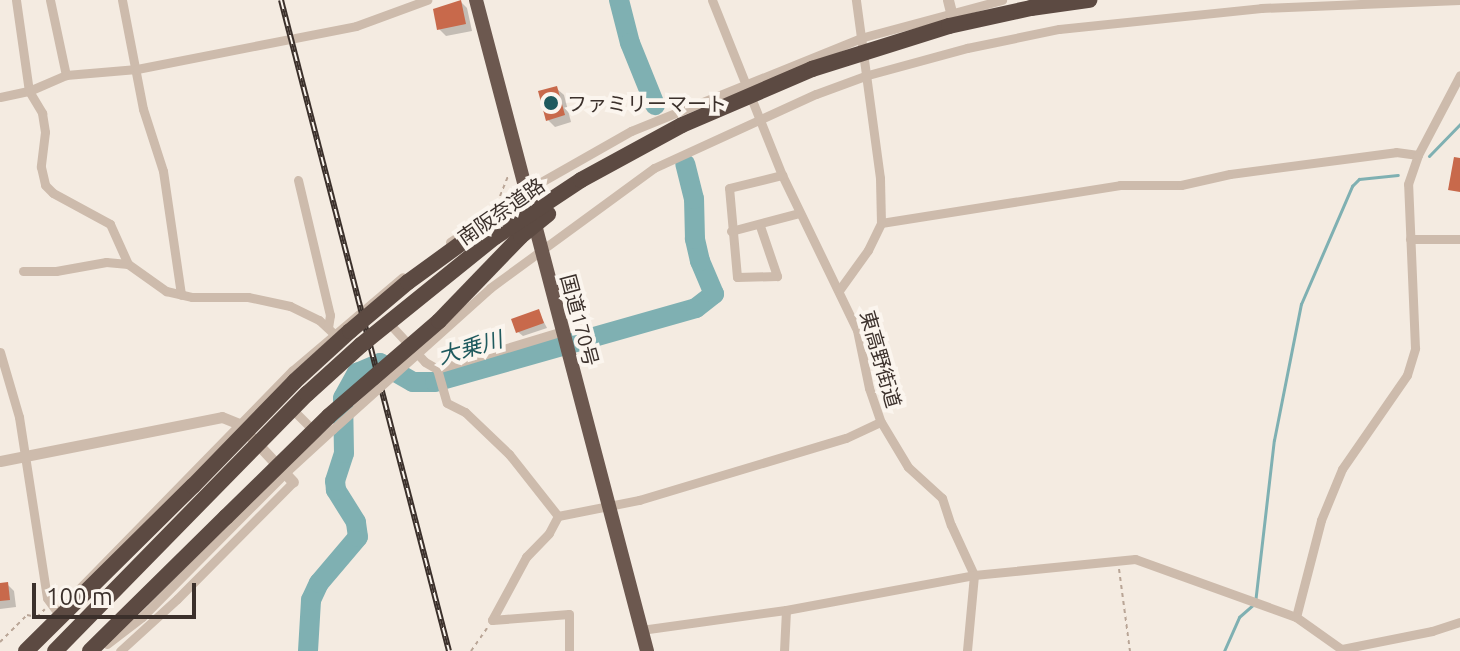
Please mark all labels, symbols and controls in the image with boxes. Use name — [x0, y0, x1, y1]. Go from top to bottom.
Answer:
place label: ファミリーマート — [567, 91, 727, 115]
marker: ファミリーマート — [542, 94, 560, 112]
street label: 南阪奈道路 — [453, 172, 549, 250]
street label: 国道170号 — [556, 272, 604, 368]
street label: 東高野街道 — [856, 308, 906, 410]
water label: 大乗川 — [435, 325, 505, 369]
scale bar — [36, 567, 200, 617]
text: 100 m — [46, 583, 113, 610]

